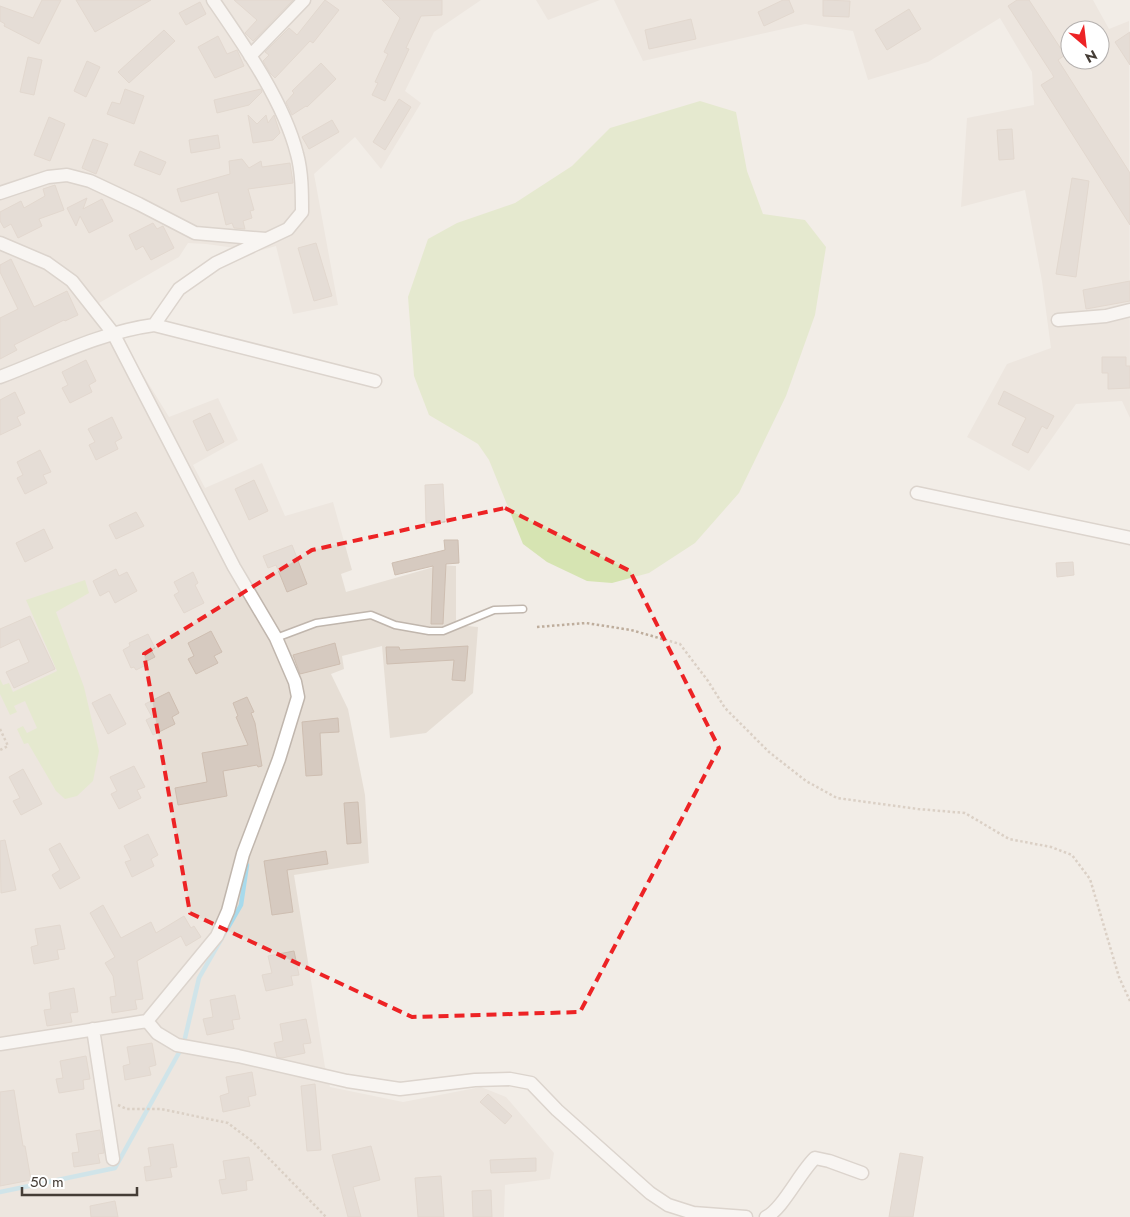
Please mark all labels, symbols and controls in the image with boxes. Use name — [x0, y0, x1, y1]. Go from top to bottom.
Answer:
north arrow — [1060, 20, 1110, 70]
text: N — [1081, 45, 1101, 68]
scale bar — [22, 1164, 138, 1196]
text: 50 m — [30, 1171, 64, 1193]

